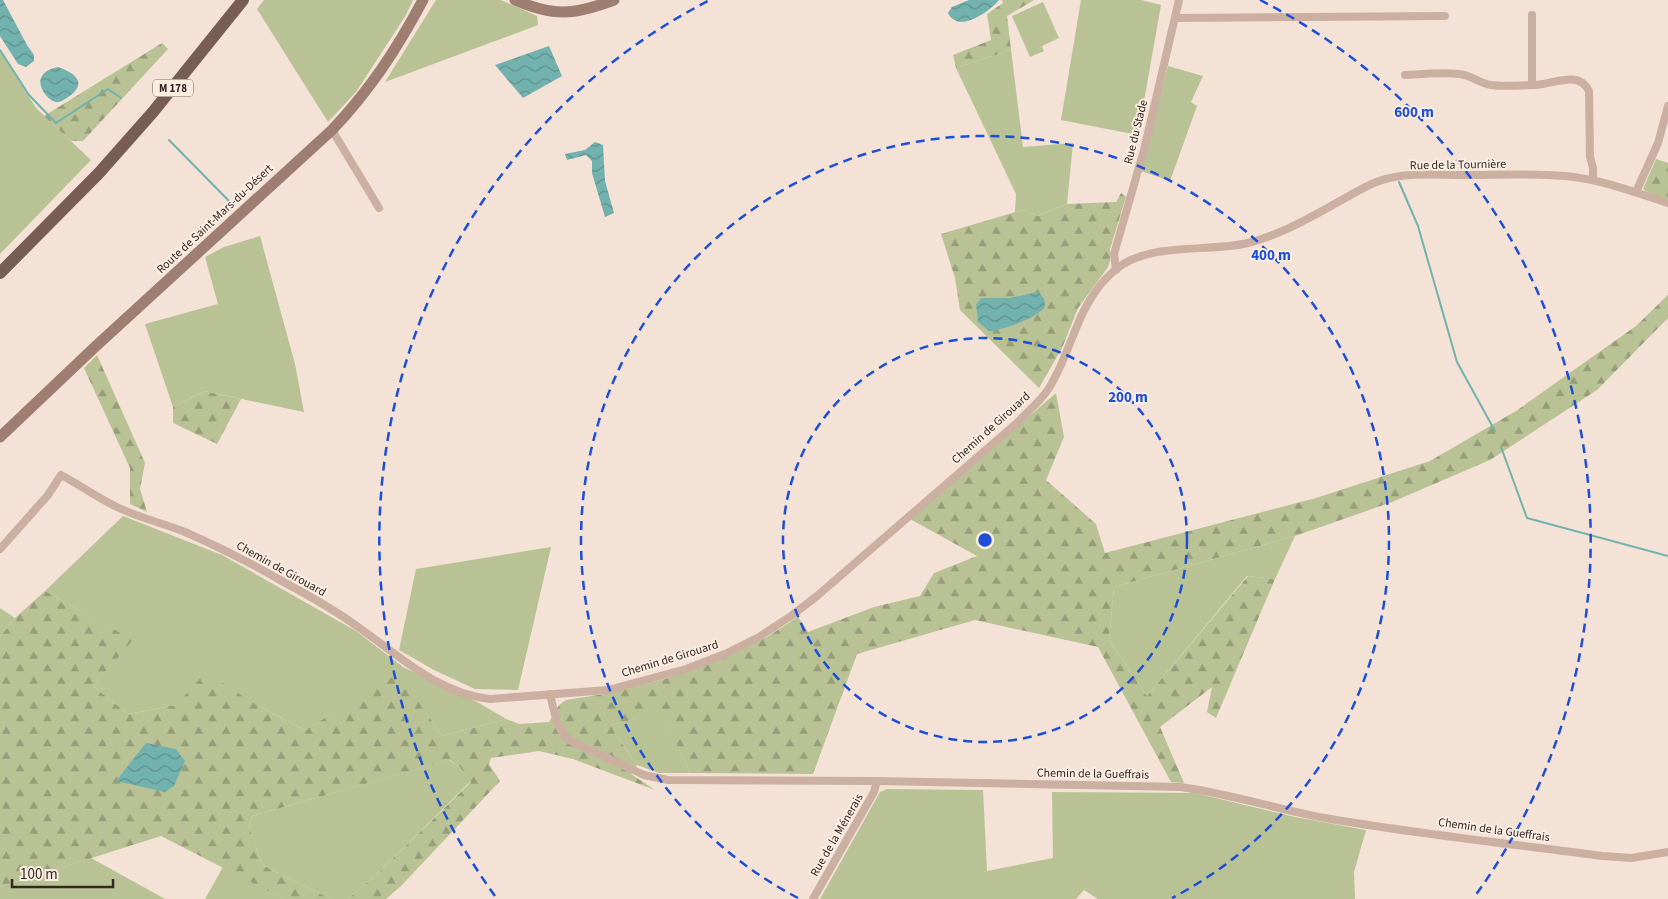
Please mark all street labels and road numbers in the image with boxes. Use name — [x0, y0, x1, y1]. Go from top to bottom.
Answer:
road number: M 178 — [153, 80, 193, 96]
street label: Rue du Stade — [1120, 98, 1152, 166]
street label: Rue de la Tournière — [1410, 156, 1506, 174]
street label: Route de Saint-Mars-du-Désert — [153, 160, 277, 278]
street label: Chemin de Girouard — [948, 388, 1034, 468]
street label: Chemin de Girouard — [233, 537, 329, 601]
street label: Chemin de Girouard — [620, 636, 720, 682]
street label: Chemin de la Gueffrais — [1037, 765, 1149, 783]
street label: Rue de la Ménerais — [806, 790, 868, 880]
street label: Chemin de la Gueffrais — [1437, 814, 1551, 846]

